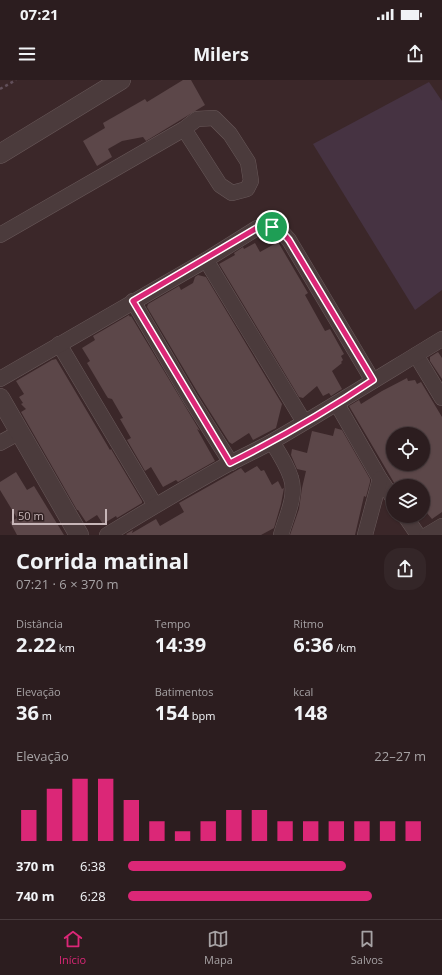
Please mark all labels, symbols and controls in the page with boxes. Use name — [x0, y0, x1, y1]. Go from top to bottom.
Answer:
text: 07:21 — [20, 4, 59, 24]
text: Milers — [193, 42, 249, 66]
icon: menu — [16, 43, 38, 65]
icon: share — [404, 43, 426, 65]
pin — [255, 210, 289, 244]
icon: arrive — [261, 216, 283, 238]
map controls — [386, 427, 430, 523]
button: locate — [386, 427, 430, 471]
button: layers — [386, 479, 430, 523]
scale bar — [12, 507, 107, 526]
text: 50 m — [18, 508, 44, 523]
text: Corrida matinal — [16, 545, 189, 575]
button: share — [384, 548, 426, 590]
text: 07:21 · 6 × 370 m — [16, 575, 119, 593]
text: Distância — [16, 616, 63, 631]
text: Tempo — [155, 616, 190, 631]
text: Ritmo — [293, 616, 324, 631]
text: 2.22 — [16, 631, 56, 658]
text: 14:39 — [155, 631, 206, 658]
text: 6:36 — [293, 631, 333, 658]
text: km — [56, 640, 75, 655]
text: /km — [333, 640, 356, 655]
text: Elevação — [16, 684, 61, 699]
text: Batimentos — [155, 684, 213, 699]
text: kcal — [293, 684, 313, 699]
text: 36 — [16, 699, 39, 726]
text: 154 — [155, 699, 189, 726]
text: 148 — [293, 699, 328, 726]
text: m — [39, 708, 52, 723]
text: bpm — [189, 708, 215, 723]
text: Elevação — [16, 747, 69, 765]
text: 22–27 m — [374, 747, 426, 765]
text: 370 m — [16, 857, 54, 875]
text: 6:38 — [80, 857, 106, 875]
text: 740 m — [16, 887, 54, 905]
text: 6:28 — [80, 887, 106, 905]
tab: Início — [59, 928, 86, 967]
tab: Mapa — [204, 928, 233, 967]
tab: Salvos — [351, 928, 383, 967]

